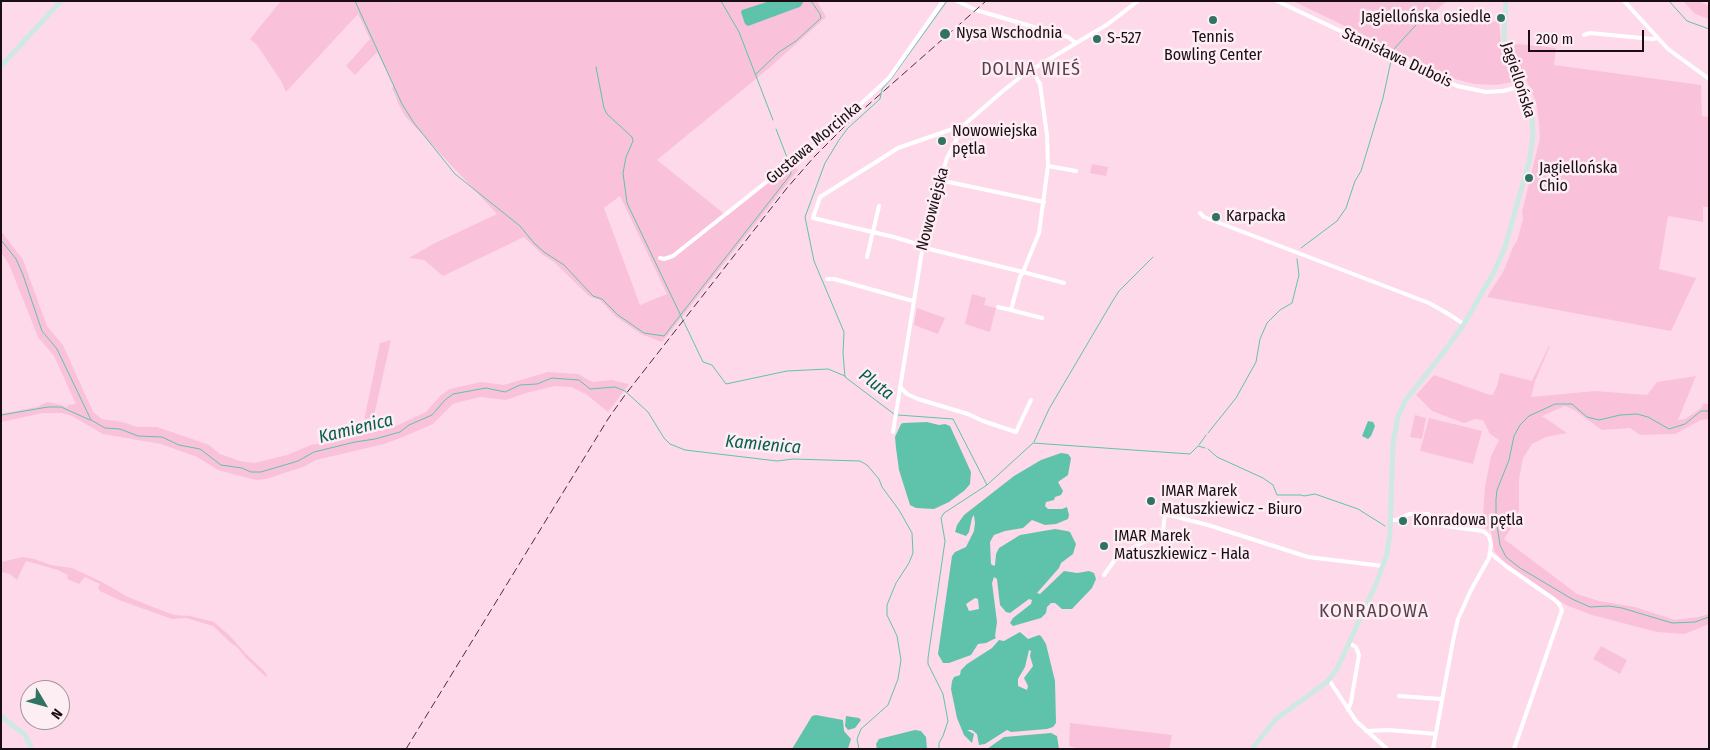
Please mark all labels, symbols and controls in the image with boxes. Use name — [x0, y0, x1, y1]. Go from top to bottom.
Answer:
place label: Jagiellońska osiedle — [1361, 8, 1491, 28]
marker: Jagiellońska osiedle — [1495, 12, 1507, 24]
marker: Tennis Bowling Center — [1207, 14, 1219, 26]
scale bar — [1530, 20, 1646, 52]
place label: Nysa Wschodnia — [956, 24, 1062, 44]
street label: Stanisława Dubois — [1339, 24, 1455, 92]
marker: Nysa Wschodnia — [938, 27, 952, 41]
place label: Tennis Bowling Center — [1164, 28, 1262, 66]
place label: S-527 — [1107, 29, 1141, 49]
text: 200 m — [1536, 30, 1573, 48]
marker: S-527 — [1091, 33, 1103, 45]
street label: Jagiellońska — [1497, 40, 1539, 120]
district label: DOLNA WIEŚ — [980, 59, 1082, 81]
street label: Gustawa Morcinka — [762, 98, 866, 188]
place label: Nowowiejska pętla — [952, 122, 1037, 160]
marker: Nowowiejska pętla — [936, 135, 948, 147]
place label: Jagiellońska Chio — [1539, 159, 1618, 197]
street label: Nowowiejska — [913, 165, 953, 253]
marker: Jagiellońska Chio — [1523, 172, 1535, 184]
place label: Karpacka — [1226, 207, 1286, 227]
marker: Karpacka — [1210, 211, 1222, 223]
water label: Pluta — [854, 365, 898, 405]
water label: Kamienica — [316, 409, 396, 449]
water label: Kamienica — [724, 431, 802, 459]
place label: IMAR Marek Matuszkiewicz - Biuro — [1161, 482, 1302, 520]
marker: IMAR Marek Matuszkiewicz - Biuro — [1145, 495, 1157, 507]
place label: Konradowa pętla — [1413, 511, 1523, 531]
marker: Konradowa pętla — [1397, 515, 1409, 527]
place label: IMAR Marek Matuszkiewicz - Hala — [1114, 527, 1250, 565]
marker: IMAR Marek Matuszkiewicz - Hala — [1098, 540, 1110, 552]
district label: KONRADOWA — [1318, 601, 1430, 623]
north arrow — [20, 680, 70, 730]
text: N — [47, 705, 66, 722]

